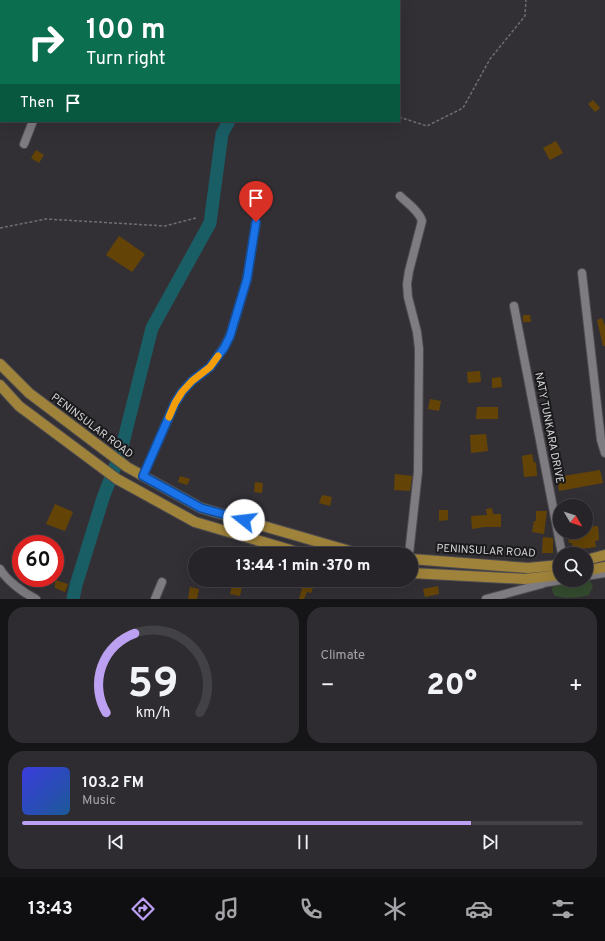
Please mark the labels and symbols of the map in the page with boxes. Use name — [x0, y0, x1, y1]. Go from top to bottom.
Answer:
pin — [239, 181, 273, 222]
street label: NATY TUNKARA DRIVE — [531, 371, 567, 485]
street label: PENINSULAR ROAD — [48, 391, 136, 461]
position arrow — [223, 499, 265, 541]
north arrow — [553, 499, 593, 539]
speed limit sign: 60 — [12, 535, 64, 587]
street label: PENINSULAR ROAD — [436, 541, 536, 561]

